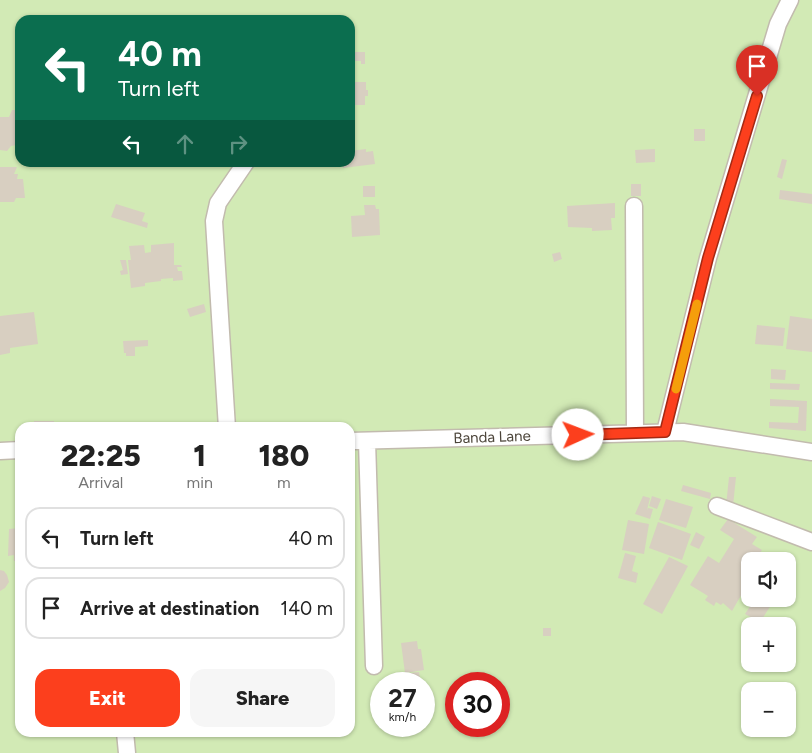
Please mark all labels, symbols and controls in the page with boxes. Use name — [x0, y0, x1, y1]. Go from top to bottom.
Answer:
text: 40 m — [118, 33, 202, 75]
icon: left — [35, 35, 100, 100]
pin — [736, 45, 778, 96]
icon: arrive — [743, 52, 771, 80]
text: Turn left — [118, 75, 200, 102]
icon: left — [118, 130, 146, 158]
icon: ahead — [171, 130, 199, 158]
icon: right — [224, 130, 252, 158]
position arrow — [551, 408, 603, 460]
street label: Banda Lane — [453, 427, 531, 447]
text: 22:25 — [61, 437, 141, 474]
text: 1 — [193, 437, 206, 474]
text: 180 — [259, 437, 309, 474]
text: Arrival — [78, 473, 123, 492]
text: min — [187, 473, 213, 492]
text: m — [277, 473, 291, 492]
icon: left — [37, 524, 65, 552]
text: Turn left — [80, 527, 154, 550]
text: 40 m — [288, 527, 333, 550]
map controls — [741, 552, 796, 737]
button: sound — [741, 552, 796, 607]
icon: arrive — [37, 594, 65, 622]
text: Arrive at destination — [80, 597, 259, 620]
text: 140 m — [280, 597, 333, 620]
button: + — [741, 617, 796, 672]
button: Exit — [35, 669, 180, 727]
button: Share — [190, 669, 335, 727]
speed limit sign: 30 — [445, 672, 510, 737]
button: − — [741, 682, 796, 737]
text: 27 — [388, 683, 417, 713]
text: km/h — [389, 710, 416, 724]

